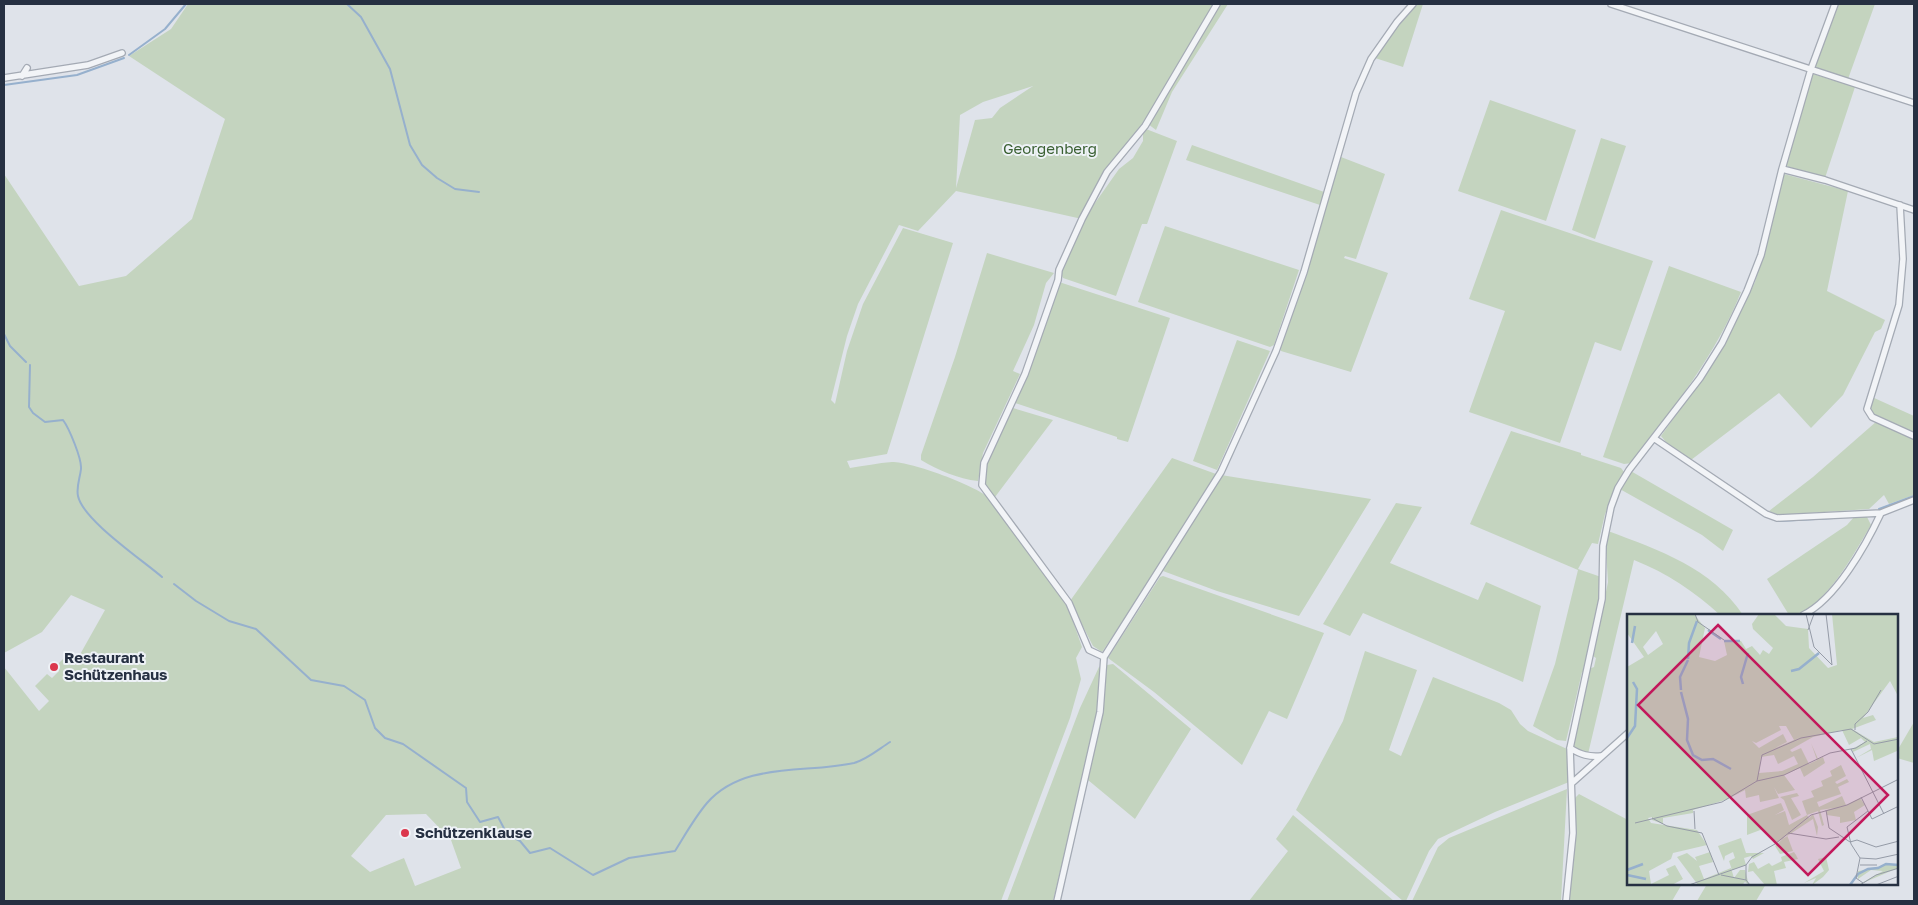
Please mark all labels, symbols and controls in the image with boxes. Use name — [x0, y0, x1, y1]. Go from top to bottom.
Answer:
park label: Georgenberg — [1003, 139, 1097, 157]
inset map — [1627, 614, 1898, 885]
place label: Restaurant Schützenhaus — [64, 648, 168, 683]
marker: Restaurant Schützenhaus — [48, 661, 60, 673]
place label: Schützenklause — [415, 823, 532, 841]
marker: Schützenklause — [399, 827, 411, 839]

